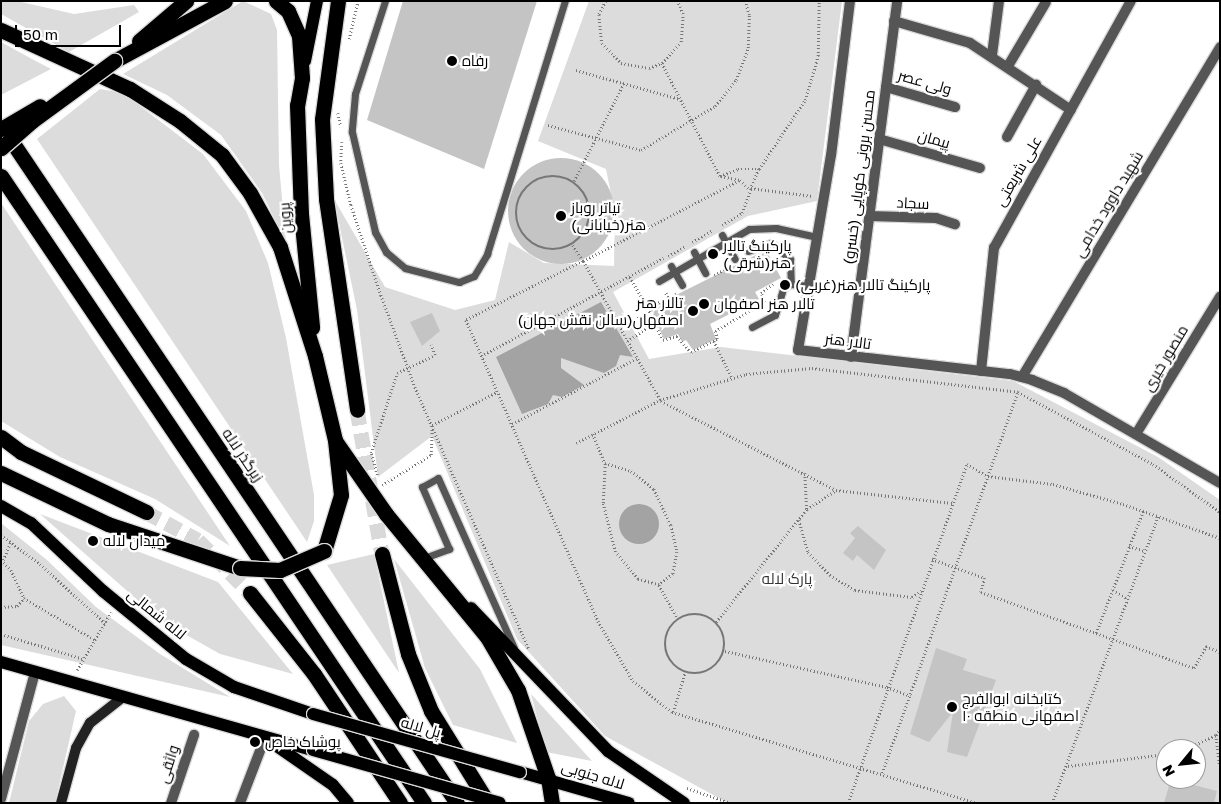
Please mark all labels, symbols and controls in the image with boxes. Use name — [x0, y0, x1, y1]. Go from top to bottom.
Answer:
scale bar — [18, 15, 124, 47]
text: 50 m — [23, 25, 58, 43]
place label: رفاه — [462, 52, 488, 70]
marker: رفاه — [446, 55, 458, 67]
street label: ولی عصر — [896, 66, 954, 98]
street label: محسن برونی کوپایی (خسرو) — [839, 89, 879, 265]
street label: پیمان — [916, 126, 952, 152]
street label: علی شریعتی — [991, 133, 1045, 209]
street label: شهید داوود خدامی — [1069, 148, 1147, 260]
street label: سجاد — [896, 193, 930, 213]
place label: تیاتر روباز هنر(خیابانی) — [571, 198, 646, 233]
street label: پروین — [275, 202, 295, 234]
marker: تیاتر روباز هنر(خیابانی) — [555, 210, 567, 222]
place label: پارکینگ تالار هنر(شرقی) — [723, 236, 792, 271]
marker: پارکینگ تالار هنر(شرقی) — [707, 248, 719, 260]
place label: پارکینگ تالار هنر(غربی) — [795, 276, 930, 294]
marker: پارکینگ تالار هنر(غربی) — [779, 279, 791, 291]
place label: تالار هنر اصفهان(سالن نقش جهان) — [517, 293, 683, 328]
place label: تالار هنر اصفهان — [714, 295, 815, 313]
marker: تالار هنر اصفهان — [698, 298, 710, 310]
marker: تالار هنر اصفهان(سالن نقش جهان) — [687, 305, 699, 317]
street label: منصور خیری — [1138, 322, 1192, 394]
street label: تالار هنر — [824, 329, 872, 353]
street label: زیرگذر لاله — [219, 425, 267, 485]
place label: میدان لاله — [103, 532, 165, 550]
marker: میدان لاله — [87, 535, 99, 547]
park label: پارک لاله — [762, 570, 812, 588]
street label: لاله شمالی — [124, 585, 190, 643]
place label: کتابخانه ابوالفرج اصفهانی منطقه ۱۰ — [962, 689, 1079, 724]
marker: کتابخانه ابوالفرج اصفهانی منطقه ۱۰ — [946, 701, 958, 713]
street label: پل لاله — [399, 713, 443, 741]
place label: پوشاک خاص — [265, 733, 341, 751]
marker: پوشاک خاص — [249, 736, 261, 748]
north arrow — [1156, 739, 1206, 789]
street label: واثقی — [153, 743, 183, 785]
street label: لاله جنوبی — [559, 757, 627, 793]
text: N — [1158, 762, 1178, 780]

